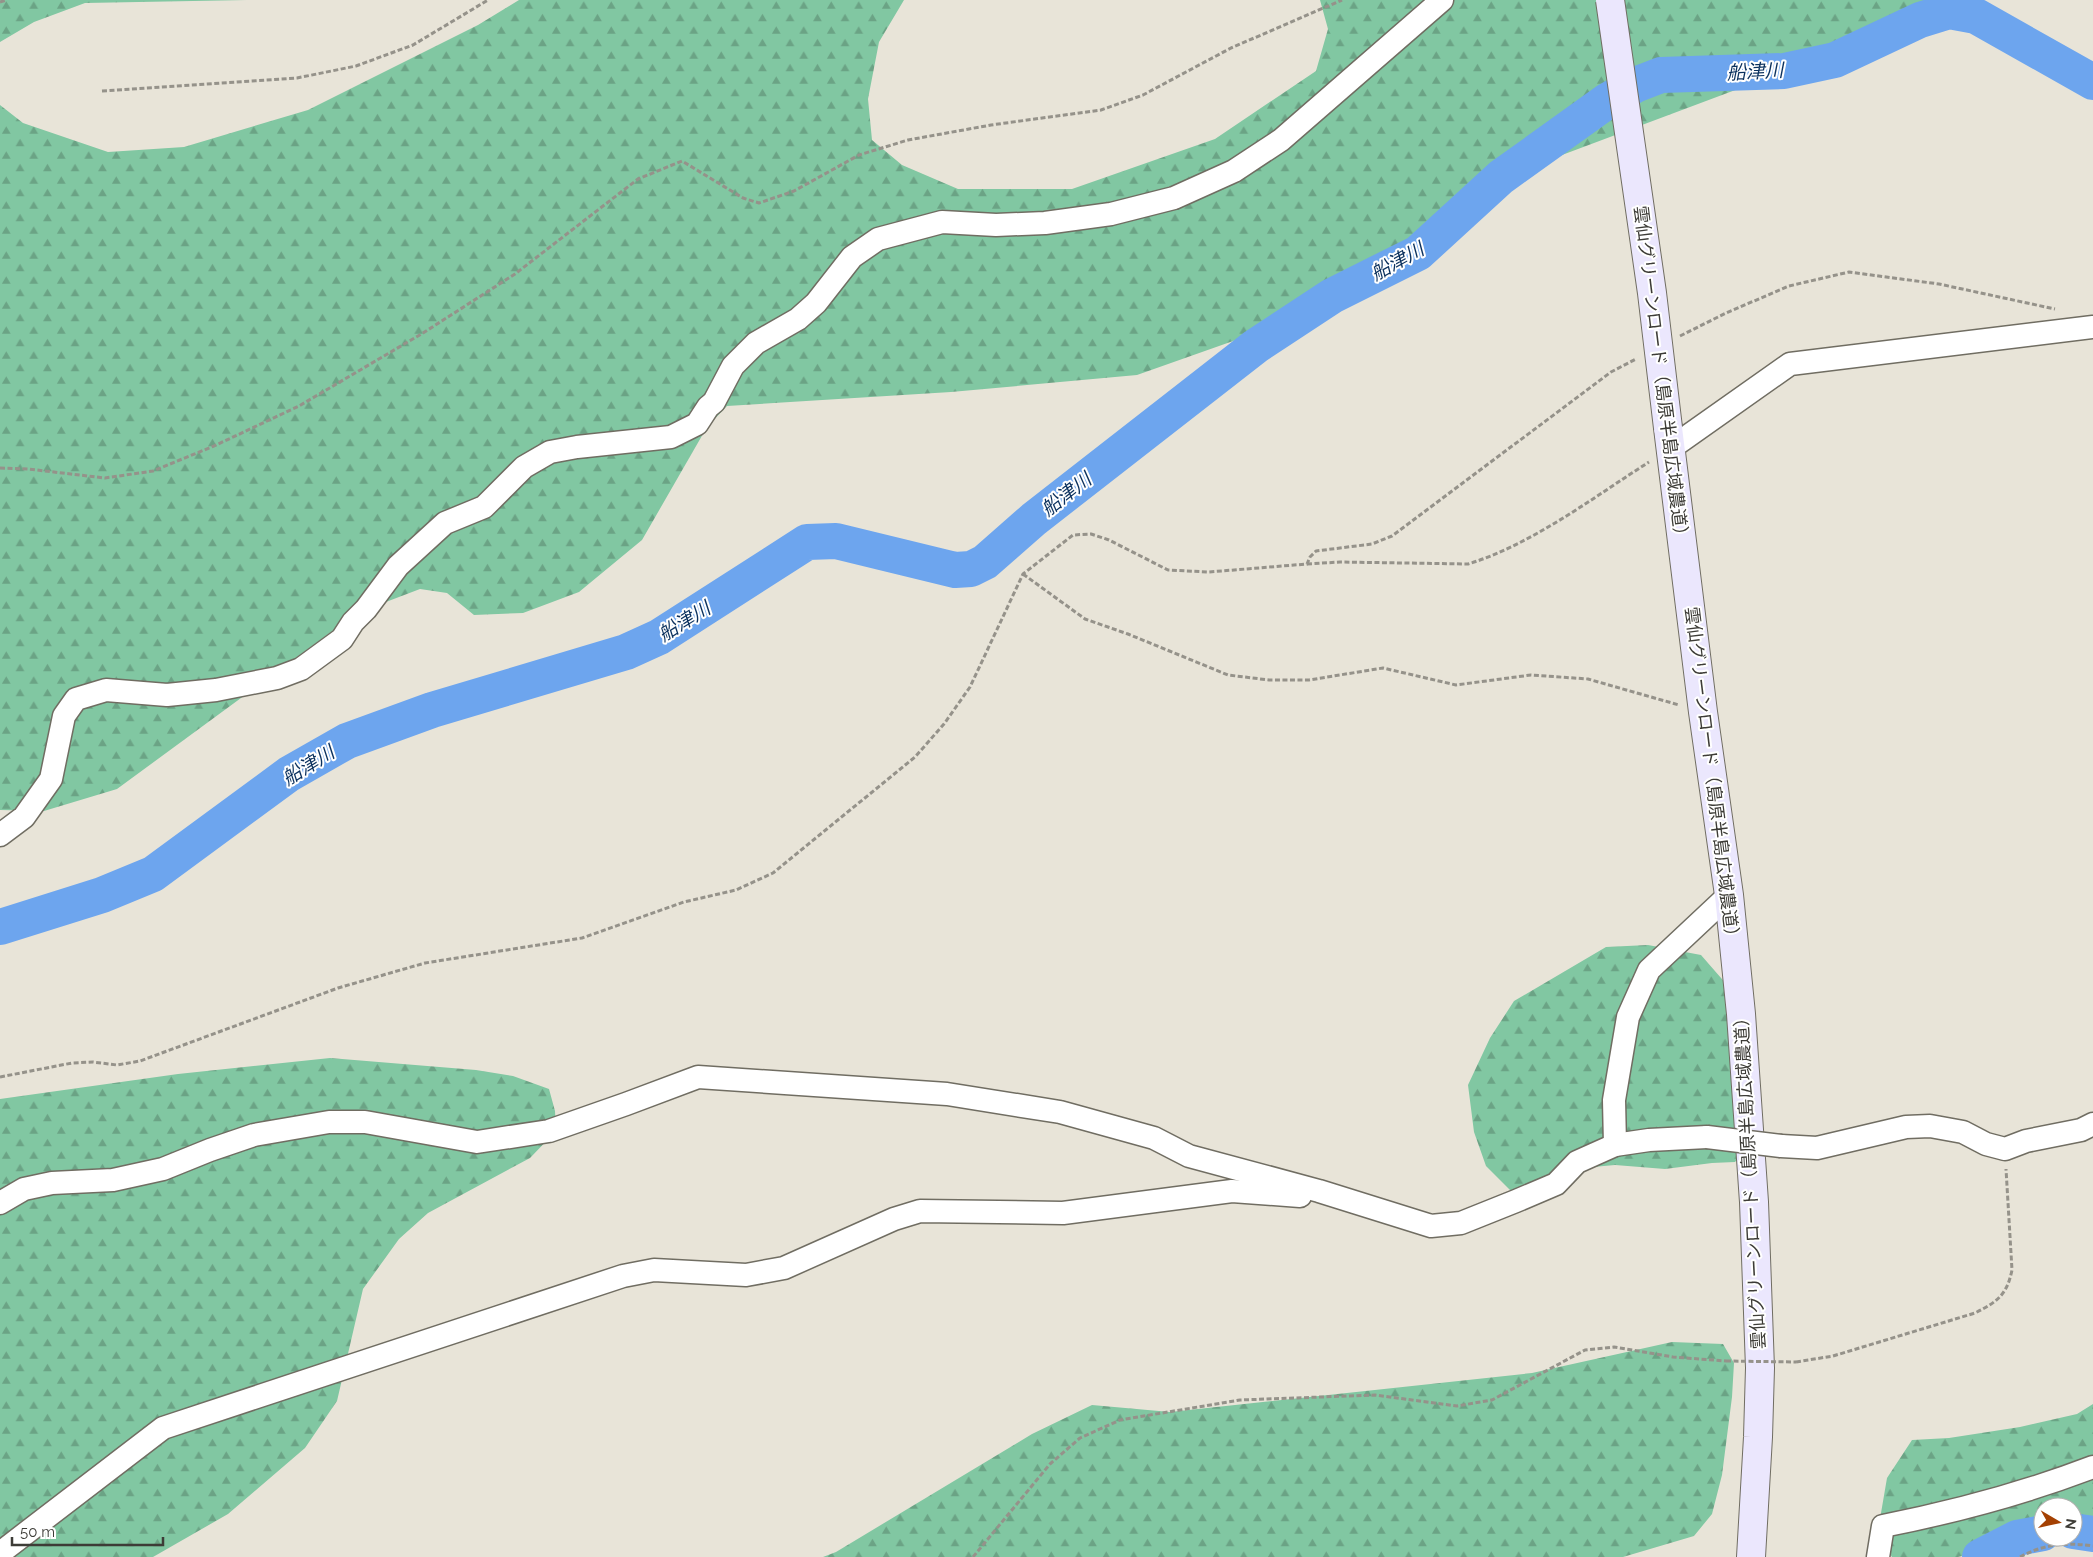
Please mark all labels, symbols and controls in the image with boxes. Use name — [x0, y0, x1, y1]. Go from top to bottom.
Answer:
water label: 船津川 — [1726, 58, 1786, 83]
street label: 雲仙グリーンロード（島原半島広域農道） — [1630, 204, 1693, 546]
water label: 船津川 — [1367, 237, 1429, 284]
water label: 船津川 — [1037, 467, 1097, 520]
water label: 船津川 — [654, 596, 716, 645]
street label: 雲仙グリーンロード（島原半島広域農道） — [1681, 605, 1744, 947]
water label: 船津川 — [278, 740, 340, 789]
street label: 雲仙グリーンロード（島原半島広域農道） — [1730, 1008, 1769, 1350]
north arrow — [2033, 1497, 2083, 1547]
scale bar — [12, 1514, 164, 1546]
text: N — [2062, 1518, 2080, 1531]
text: 50 m — [20, 1523, 55, 1541]

